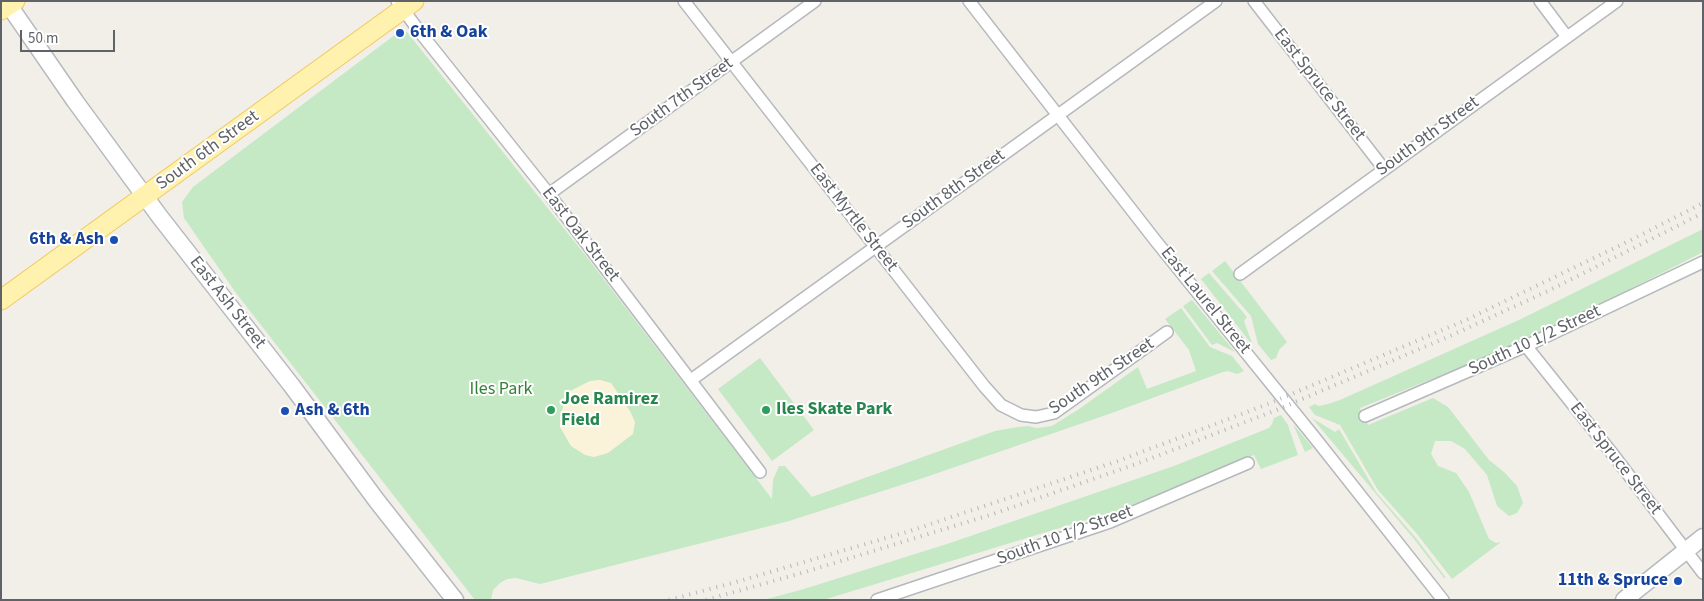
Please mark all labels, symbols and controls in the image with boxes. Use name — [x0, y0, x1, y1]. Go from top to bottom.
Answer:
scale bar — [22, 20, 118, 52]
place label: 6th & Oak — [410, 22, 488, 44]
street label: East Spruce Street — [1268, 25, 1370, 145]
marker: 6th & Oak — [394, 27, 406, 39]
text: 50 m — [28, 28, 58, 49]
street label: South 7th Street — [626, 53, 738, 143]
street label: South 9th Street — [1372, 92, 1484, 182]
street label: South 6th Street — [152, 106, 264, 196]
street label: South 8th Street — [898, 145, 1010, 235]
street label: East Myrtle Street — [804, 160, 902, 276]
street label: East Oak Street — [536, 183, 624, 287]
place label: 6th & Ash — [29, 229, 104, 251]
marker: 6th & Ash — [108, 234, 120, 246]
street label: East Laurel Street — [1155, 243, 1255, 359]
street label: East Ash Street — [184, 252, 270, 354]
street label: South 10 1/2 Street — [1466, 301, 1604, 381]
street label: South 9th Street — [1045, 334, 1159, 420]
park label: Iles Park — [469, 379, 533, 401]
place label: Joe Ramirez Field — [561, 389, 658, 432]
place label: Iles Skate Park — [776, 399, 892, 421]
street label: East Spruce Street — [1564, 399, 1666, 519]
place label: Ash & 6th — [295, 400, 370, 422]
marker: Joe Ramirez Field — [545, 404, 557, 416]
marker: Iles Skate Park — [760, 404, 772, 416]
marker: Ash & 6th — [279, 405, 291, 417]
street label: South 10 1/2 Street — [994, 501, 1136, 571]
place label: 11th & Spruce — [1558, 570, 1668, 592]
marker: 11th & Spruce — [1672, 575, 1684, 587]

